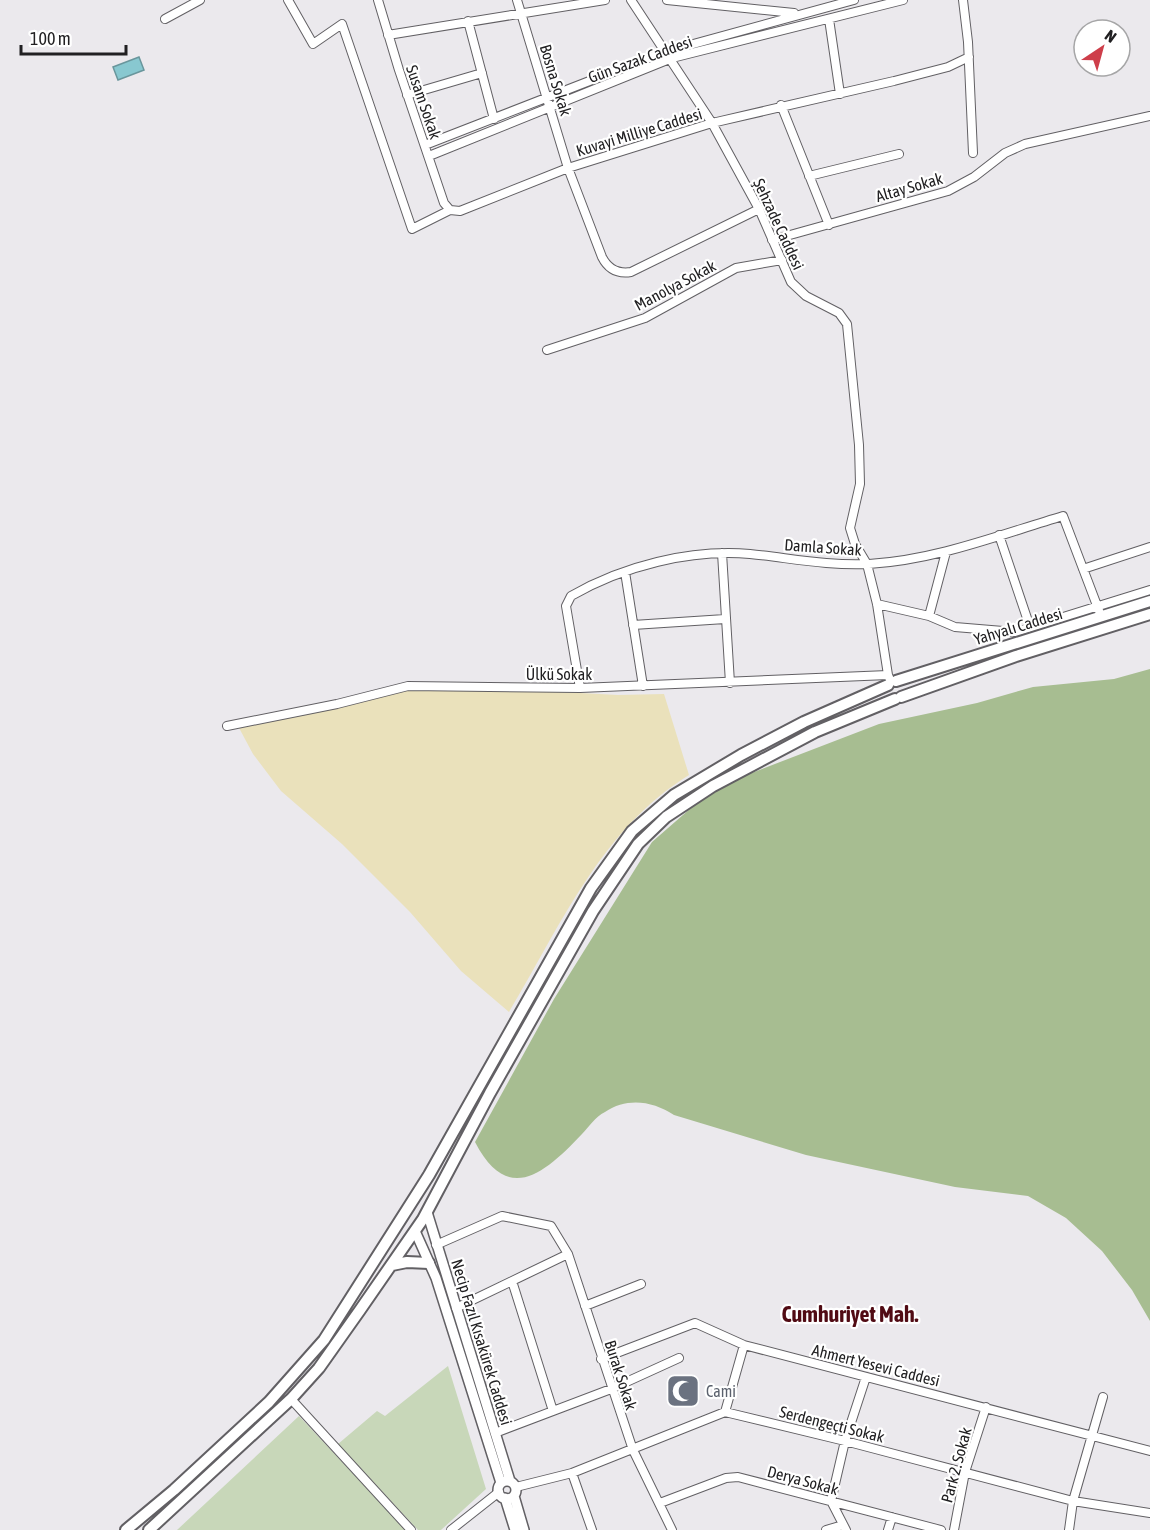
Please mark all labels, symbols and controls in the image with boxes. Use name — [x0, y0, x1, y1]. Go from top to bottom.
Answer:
scale bar — [21, 18, 126, 56]
north arrow — [1072, 18, 1132, 78]
text: N — [1102, 26, 1120, 46]
text: 100 m — [30, 28, 71, 49]
street label: Gün Sazak Caddesi — [586, 32, 694, 86]
street label: Bosna Sokak — [537, 42, 575, 118]
street label: Susam Sokak — [403, 63, 445, 141]
street label: Kuvayi Milliye Caddesi — [574, 104, 704, 161]
street label: Altay Sokak — [874, 169, 945, 206]
street label: Şehzade Caddesi — [749, 176, 808, 273]
street label: Manolya Sokak — [631, 256, 719, 315]
street label: Damla Sokak — [784, 535, 862, 559]
street label: Yahyalı Caddesi — [971, 604, 1065, 649]
street label: Ülkü Sokak — [526, 665, 592, 683]
street label: Necip Fazıl Kısakürek Caddesi — [447, 1257, 516, 1427]
district label: Cumhuriyet Mah. — [782, 1301, 919, 1327]
street label: Burak Sokak — [601, 1338, 641, 1412]
street label: Ahmert Yesevi Caddesi — [810, 1340, 942, 1390]
mosque icon: Cami — [665, 1373, 701, 1409]
place label: Cami — [706, 1382, 736, 1400]
street label: Serdengeçti Sokak — [778, 1402, 886, 1447]
street label: Park 2. Sokak — [937, 1425, 975, 1505]
street label: Derya Sokak — [765, 1462, 840, 1499]

